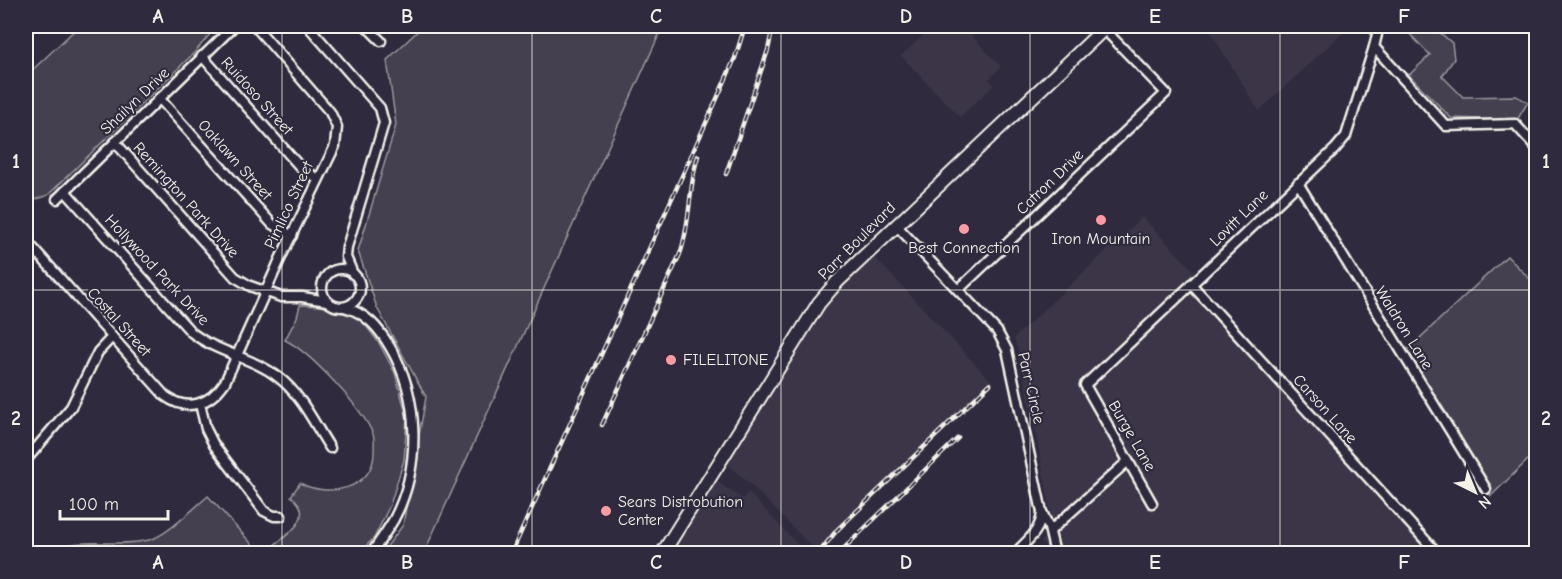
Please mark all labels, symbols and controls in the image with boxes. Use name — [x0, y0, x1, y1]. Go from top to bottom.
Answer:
text: A — [152, 5, 164, 28]
text: B — [401, 5, 413, 28]
text: C — [650, 5, 662, 28]
text: D — [900, 5, 912, 28]
text: E — [1149, 5, 1161, 28]
text: F — [1398, 5, 1410, 28]
street label: Ruidoso Street — [217, 53, 297, 139]
street label: Shailyn Drive — [97, 64, 173, 138]
street label: Oaklawn Street — [194, 116, 276, 204]
street label: Remington Park Drive — [130, 139, 242, 261]
street label: Catron Drive — [1013, 146, 1087, 218]
text: 1 — [12, 150, 20, 173]
text: 1 — [1542, 150, 1550, 173]
street label: Pimlico Street — [261, 158, 317, 252]
street label: Lovitt Lane — [1206, 186, 1272, 250]
street label: Parr Boulevard — [815, 199, 899, 283]
street label: Hollywood Park Drive — [101, 211, 213, 329]
marker: Iron Mountain — [1094, 213, 1108, 227]
marker: Best Connection — [957, 222, 971, 236]
place label: Iron Mountain — [1052, 230, 1150, 248]
place label: Best Connection — [908, 239, 1020, 257]
street label: Waldron Lane — [1371, 283, 1437, 373]
street label: Costal Street — [83, 284, 155, 360]
street label: Parr Circle — [1014, 350, 1048, 426]
place label: FILELITONE — [683, 351, 769, 369]
marker: FILELITONE — [664, 353, 678, 367]
street label: Carson Lane — [1289, 371, 1361, 447]
street label: Burge Lane — [1105, 397, 1159, 475]
text: 2 — [11, 407, 21, 430]
text: 2 — [1541, 407, 1551, 430]
north arrow — [1445, 462, 1505, 522]
scale bar — [60, 483, 168, 521]
text: N — [1475, 492, 1495, 512]
place label: Sears Distrobution Center — [618, 493, 743, 529]
text: 100 m — [69, 494, 119, 515]
marker: Sears Distrobution Center — [599, 504, 613, 518]
text: A — [152, 551, 164, 574]
text: B — [401, 551, 413, 574]
text: C — [650, 551, 662, 574]
text: D — [900, 551, 912, 574]
text: E — [1149, 551, 1161, 574]
text: F — [1398, 551, 1410, 574]

